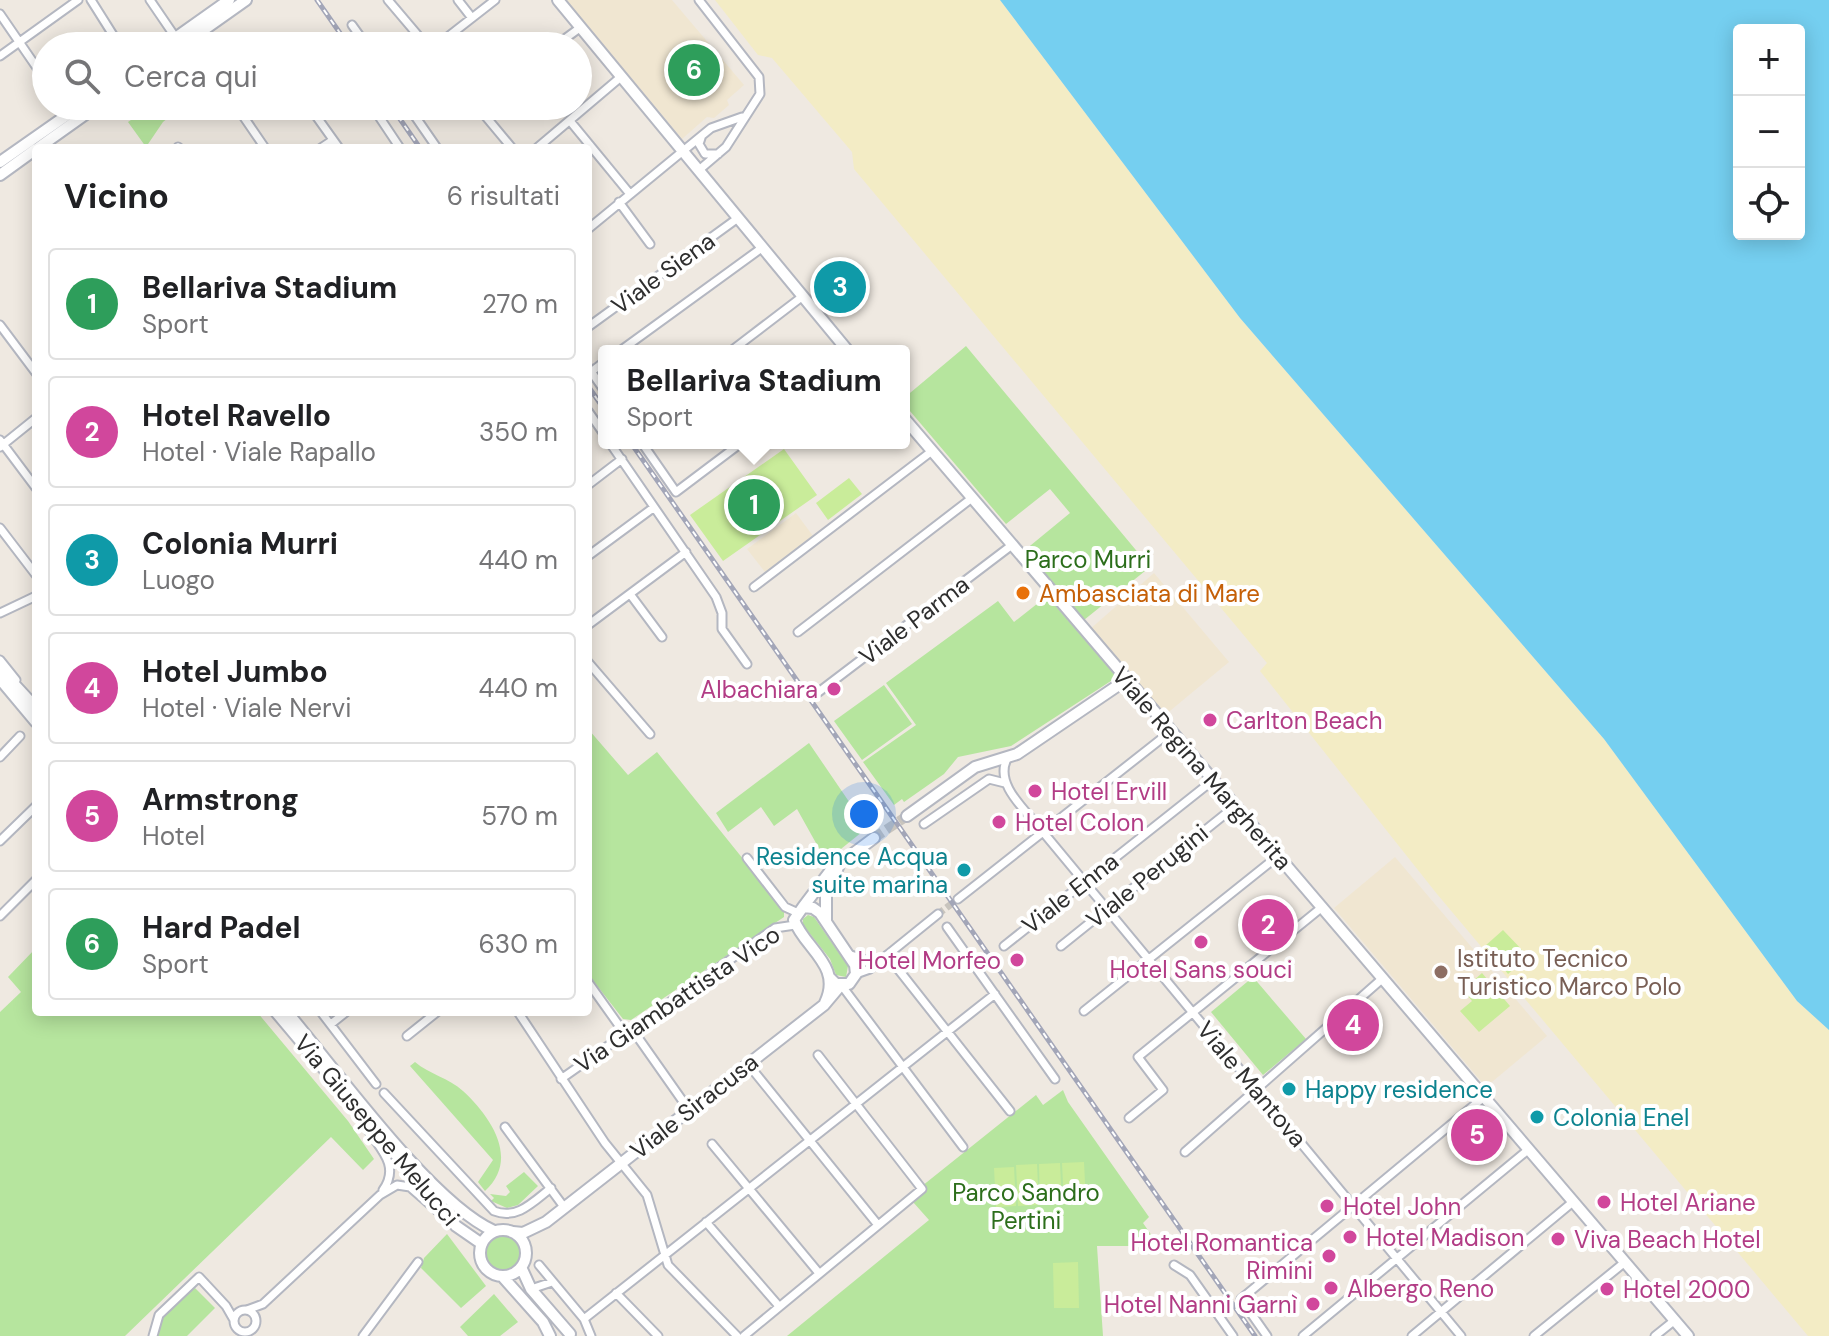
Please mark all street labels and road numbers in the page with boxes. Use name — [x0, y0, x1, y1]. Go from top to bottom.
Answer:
street label: Viale Siena — [605, 225, 721, 321]
street label: Viale Parma — [853, 569, 975, 671]
street label: Viale Regina Margherita — [1105, 660, 1299, 876]
street label: Viale Perugini — [1080, 817, 1214, 935]
street label: Viale Enna — [1015, 846, 1125, 940]
street label: Via Giambattista Vico — [568, 918, 786, 1080]
street label: Viale Mantova — [1190, 1015, 1314, 1153]
street label: Via Giuseppe Melucci — [288, 1028, 466, 1232]
street label: Viale Siracusa — [624, 1046, 764, 1166]

